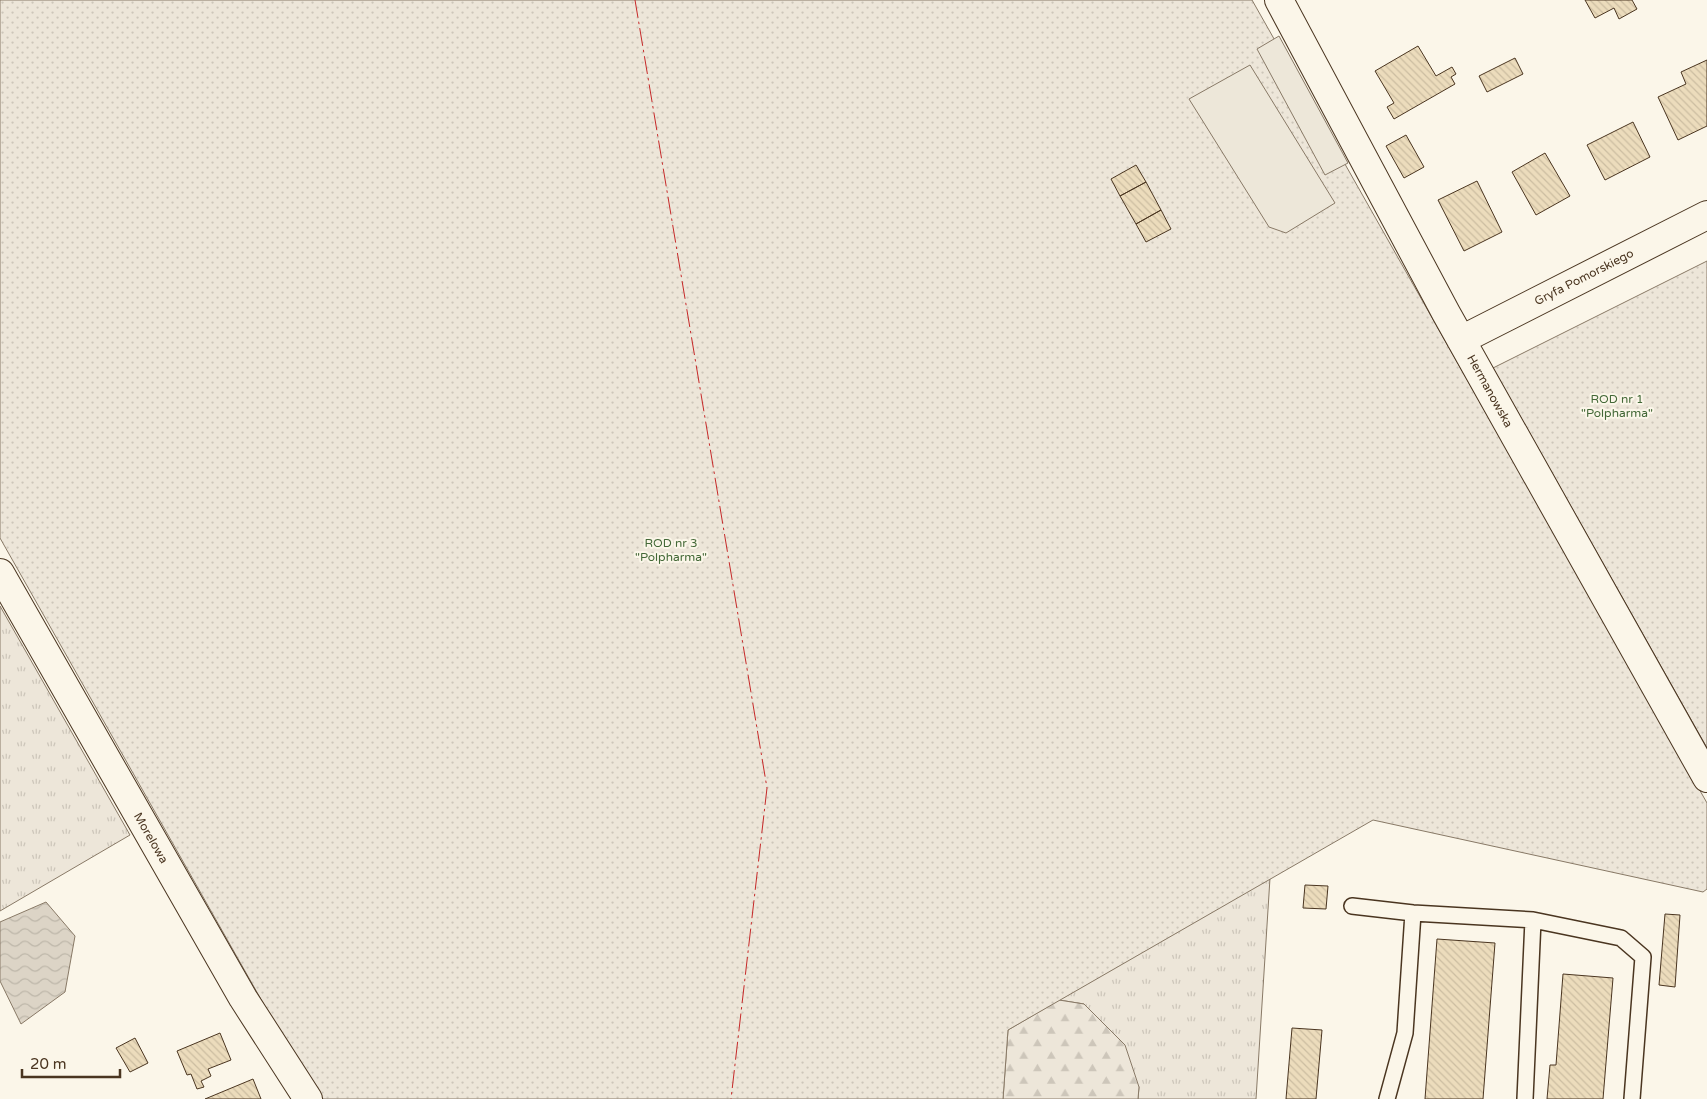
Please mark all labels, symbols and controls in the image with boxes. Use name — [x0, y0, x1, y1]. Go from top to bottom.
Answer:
street label: Gryfa Pomorskiego — [1532, 246, 1636, 308]
street label: Hermanowska — [1464, 352, 1516, 430]
park label: ROD nr 1 "Polpharma" — [1581, 392, 1653, 420]
park label: ROD nr 3 "Polpharma" — [635, 536, 707, 564]
street label: Morelowa — [131, 810, 171, 866]
scale bar — [22, 1046, 120, 1078]
text: 20 m — [30, 1055, 67, 1073]

